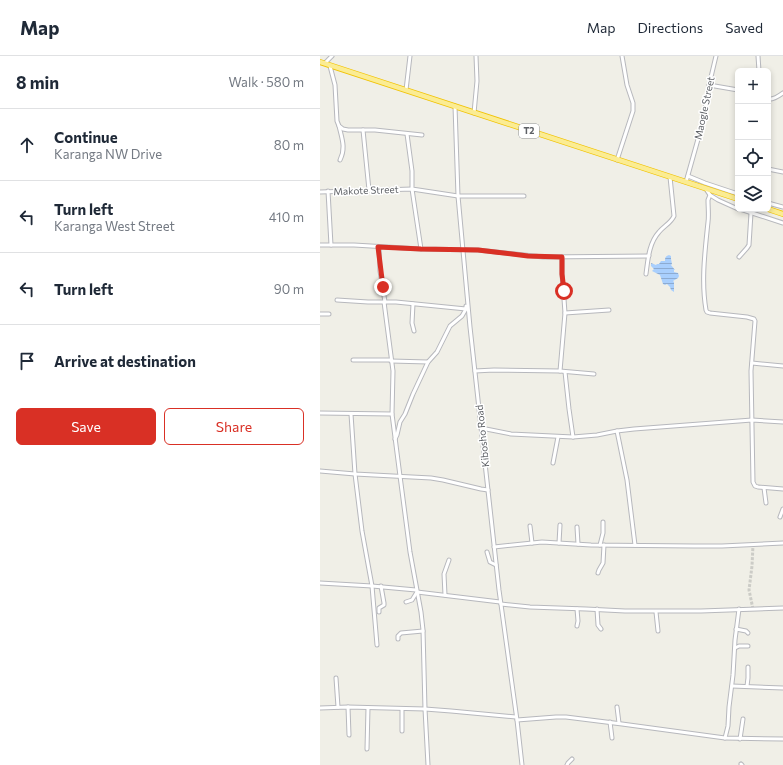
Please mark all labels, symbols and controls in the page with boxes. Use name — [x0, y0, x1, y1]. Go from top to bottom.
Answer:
text: Map — [20, 16, 59, 39]
text: Map — [587, 19, 616, 36]
text: Directions — [638, 19, 703, 36]
text: Saved — [725, 19, 763, 36]
map controls — [735, 68, 771, 212]
button: + — [735, 68, 771, 104]
text: 8 min — [16, 72, 59, 93]
text: Walk · 580 m — [229, 74, 304, 90]
street label: Maogle Street — [691, 75, 717, 141]
button: − — [735, 104, 771, 140]
road number: T2 — [519, 124, 539, 138]
text: Continue — [54, 128, 118, 146]
icon: ahead — [16, 134, 38, 156]
text: 80 m — [274, 137, 304, 153]
button: locate — [735, 140, 771, 176]
text: Karanga NW Drive — [54, 146, 162, 162]
button: layers — [735, 176, 771, 212]
street label: Makote Street — [333, 183, 399, 197]
text: Turn left — [54, 200, 113, 218]
icon: left — [16, 206, 38, 228]
text: 410 m — [269, 209, 304, 225]
text: Karanga West Street — [54, 218, 175, 234]
icon: left — [16, 278, 38, 300]
route end — [374, 278, 392, 296]
text: Turn left — [54, 280, 113, 298]
text: 90 m — [274, 281, 304, 297]
route start — [555, 282, 573, 300]
icon: arrive — [16, 350, 38, 372]
text: Arrive at destination — [54, 352, 196, 370]
street label: Kibosho Road — [473, 404, 491, 468]
button: Save — [16, 408, 156, 445]
button: Share — [164, 408, 304, 445]

